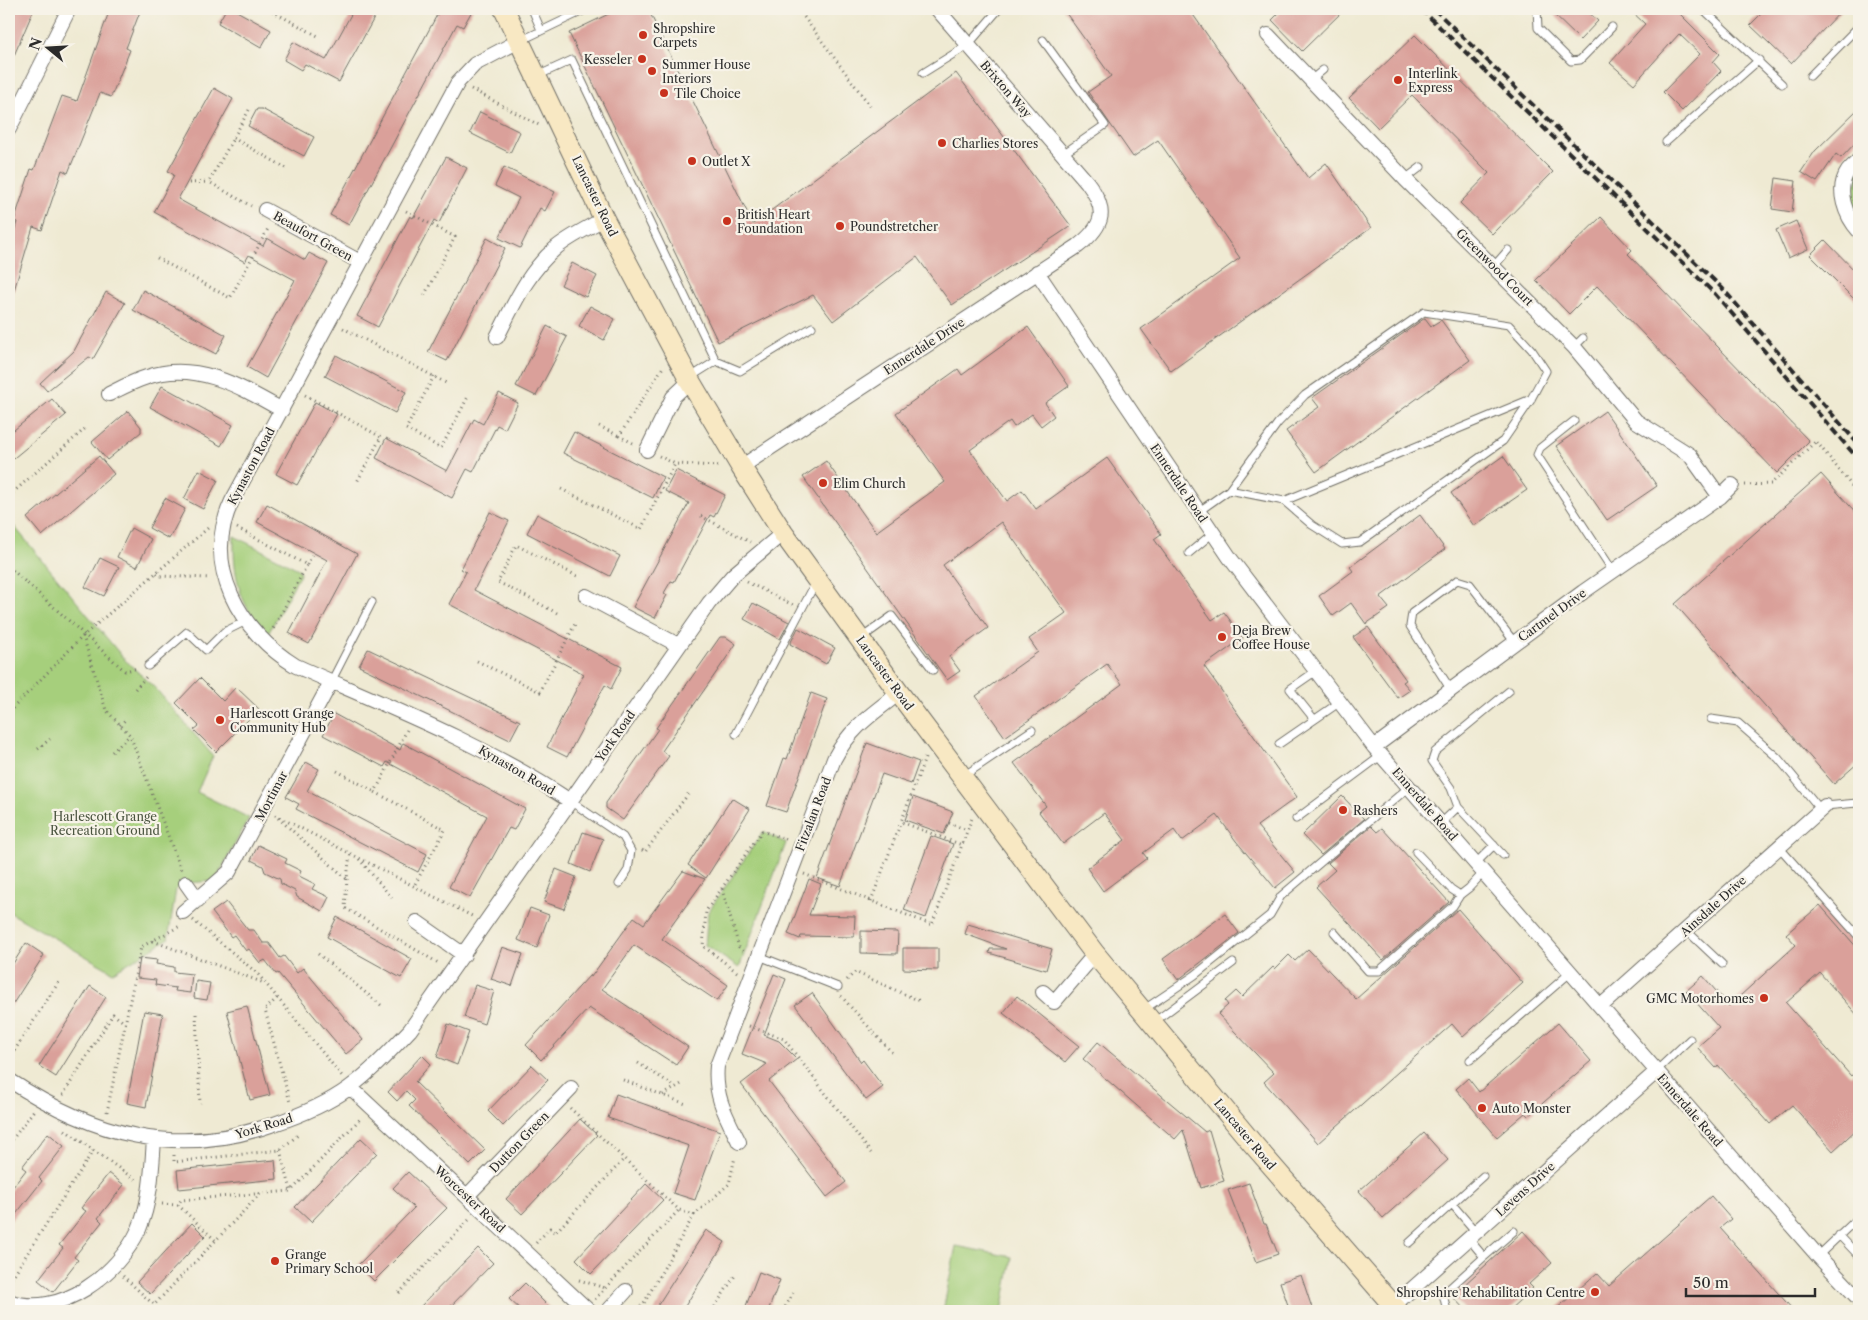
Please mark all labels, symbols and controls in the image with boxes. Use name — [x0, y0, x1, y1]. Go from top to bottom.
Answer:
place label: Shropshire Carpets — [653, 21, 716, 50]
north arrow — [22, 22, 72, 72]
marker: Shropshire Carpets — [637, 29, 649, 41]
text: N — [25, 35, 46, 53]
place label: Kesseler — [584, 52, 632, 67]
marker: Kesseler — [636, 53, 648, 65]
place label: Summer House Interiors — [662, 57, 751, 86]
street label: Brixton Way — [977, 57, 1035, 121]
marker: Summer House Interiors — [646, 65, 658, 77]
place label: Interlink Express — [1408, 66, 1459, 95]
marker: Interlink Express — [1392, 74, 1404, 86]
place label: Tile Choice — [674, 86, 741, 101]
marker: Tile Choice — [658, 87, 670, 99]
place label: Charlies Stores — [952, 136, 1038, 151]
marker: Charlies Stores — [936, 137, 948, 149]
street label: Lancaster Road — [569, 153, 621, 240]
place label: Outlet X — [702, 154, 751, 169]
marker: Outlet X — [686, 155, 698, 167]
place label: British Heart Foundation — [737, 207, 811, 236]
street label: Beaufort Green — [271, 208, 356, 264]
marker: British Heart Foundation — [721, 215, 733, 227]
place label: Poundstretcher — [850, 219, 938, 234]
marker: Poundstretcher — [834, 220, 846, 232]
street label: Greenwood Court — [1453, 225, 1537, 309]
street label: Ennerdale Drive — [881, 314, 967, 378]
street label: Kynaston Road — [224, 424, 278, 507]
street label: Ennerdale Road — [1147, 441, 1211, 526]
place label: Elim Church — [833, 476, 906, 491]
marker: Elim Church — [817, 477, 829, 489]
street label: Cartmel Drive — [1515, 585, 1589, 645]
place label: Deja Brew Coffee House — [1232, 623, 1310, 652]
marker: Deja Brew Coffee House — [1216, 631, 1228, 643]
street label: Lancaster Road — [853, 633, 917, 714]
place label: Harlescott Grange Community Hub — [230, 706, 334, 735]
street label: York Road — [591, 707, 638, 765]
marker: Harlescott Grange Community Hub — [214, 714, 226, 726]
street label: Kynaston Road — [476, 742, 559, 798]
street label: Ennerdale Road — [1389, 764, 1461, 844]
street label: Mortimar — [252, 768, 290, 824]
street label: Fitzalan Road — [792, 774, 834, 853]
place label: Rashers — [1353, 803, 1398, 818]
marker: Rashers — [1337, 804, 1349, 816]
park label: Harlescott Grange Recreation Ground — [50, 809, 161, 838]
street label: Ainsdale Drive — [1676, 872, 1749, 940]
place label: GMC Motorhomes — [1646, 991, 1754, 1006]
marker: GMC Motorhomes — [1758, 992, 1770, 1004]
street label: Ennerdale Road — [1654, 1070, 1726, 1150]
street label: Lancaster Road — [1211, 1095, 1280, 1173]
place label: Auto Monster — [1491, 1101, 1571, 1116]
marker: Auto Monster — [1476, 1102, 1488, 1114]
street label: Dutton Green — [486, 1108, 552, 1176]
street label: York Road — [233, 1110, 295, 1142]
street label: Levens Drive — [1492, 1158, 1558, 1219]
street label: Worcester Road — [431, 1162, 509, 1236]
place label: Grange Primary School — [285, 1247, 373, 1276]
marker: Grange Primary School — [269, 1255, 281, 1267]
scale bar — [1686, 1265, 1814, 1297]
text: 50 m — [1693, 1273, 1729, 1292]
place label: Shropshire Rehabilitation Centre — [1396, 1285, 1585, 1300]
marker: Shropshire Rehabilitation Centre — [1589, 1286, 1601, 1298]

